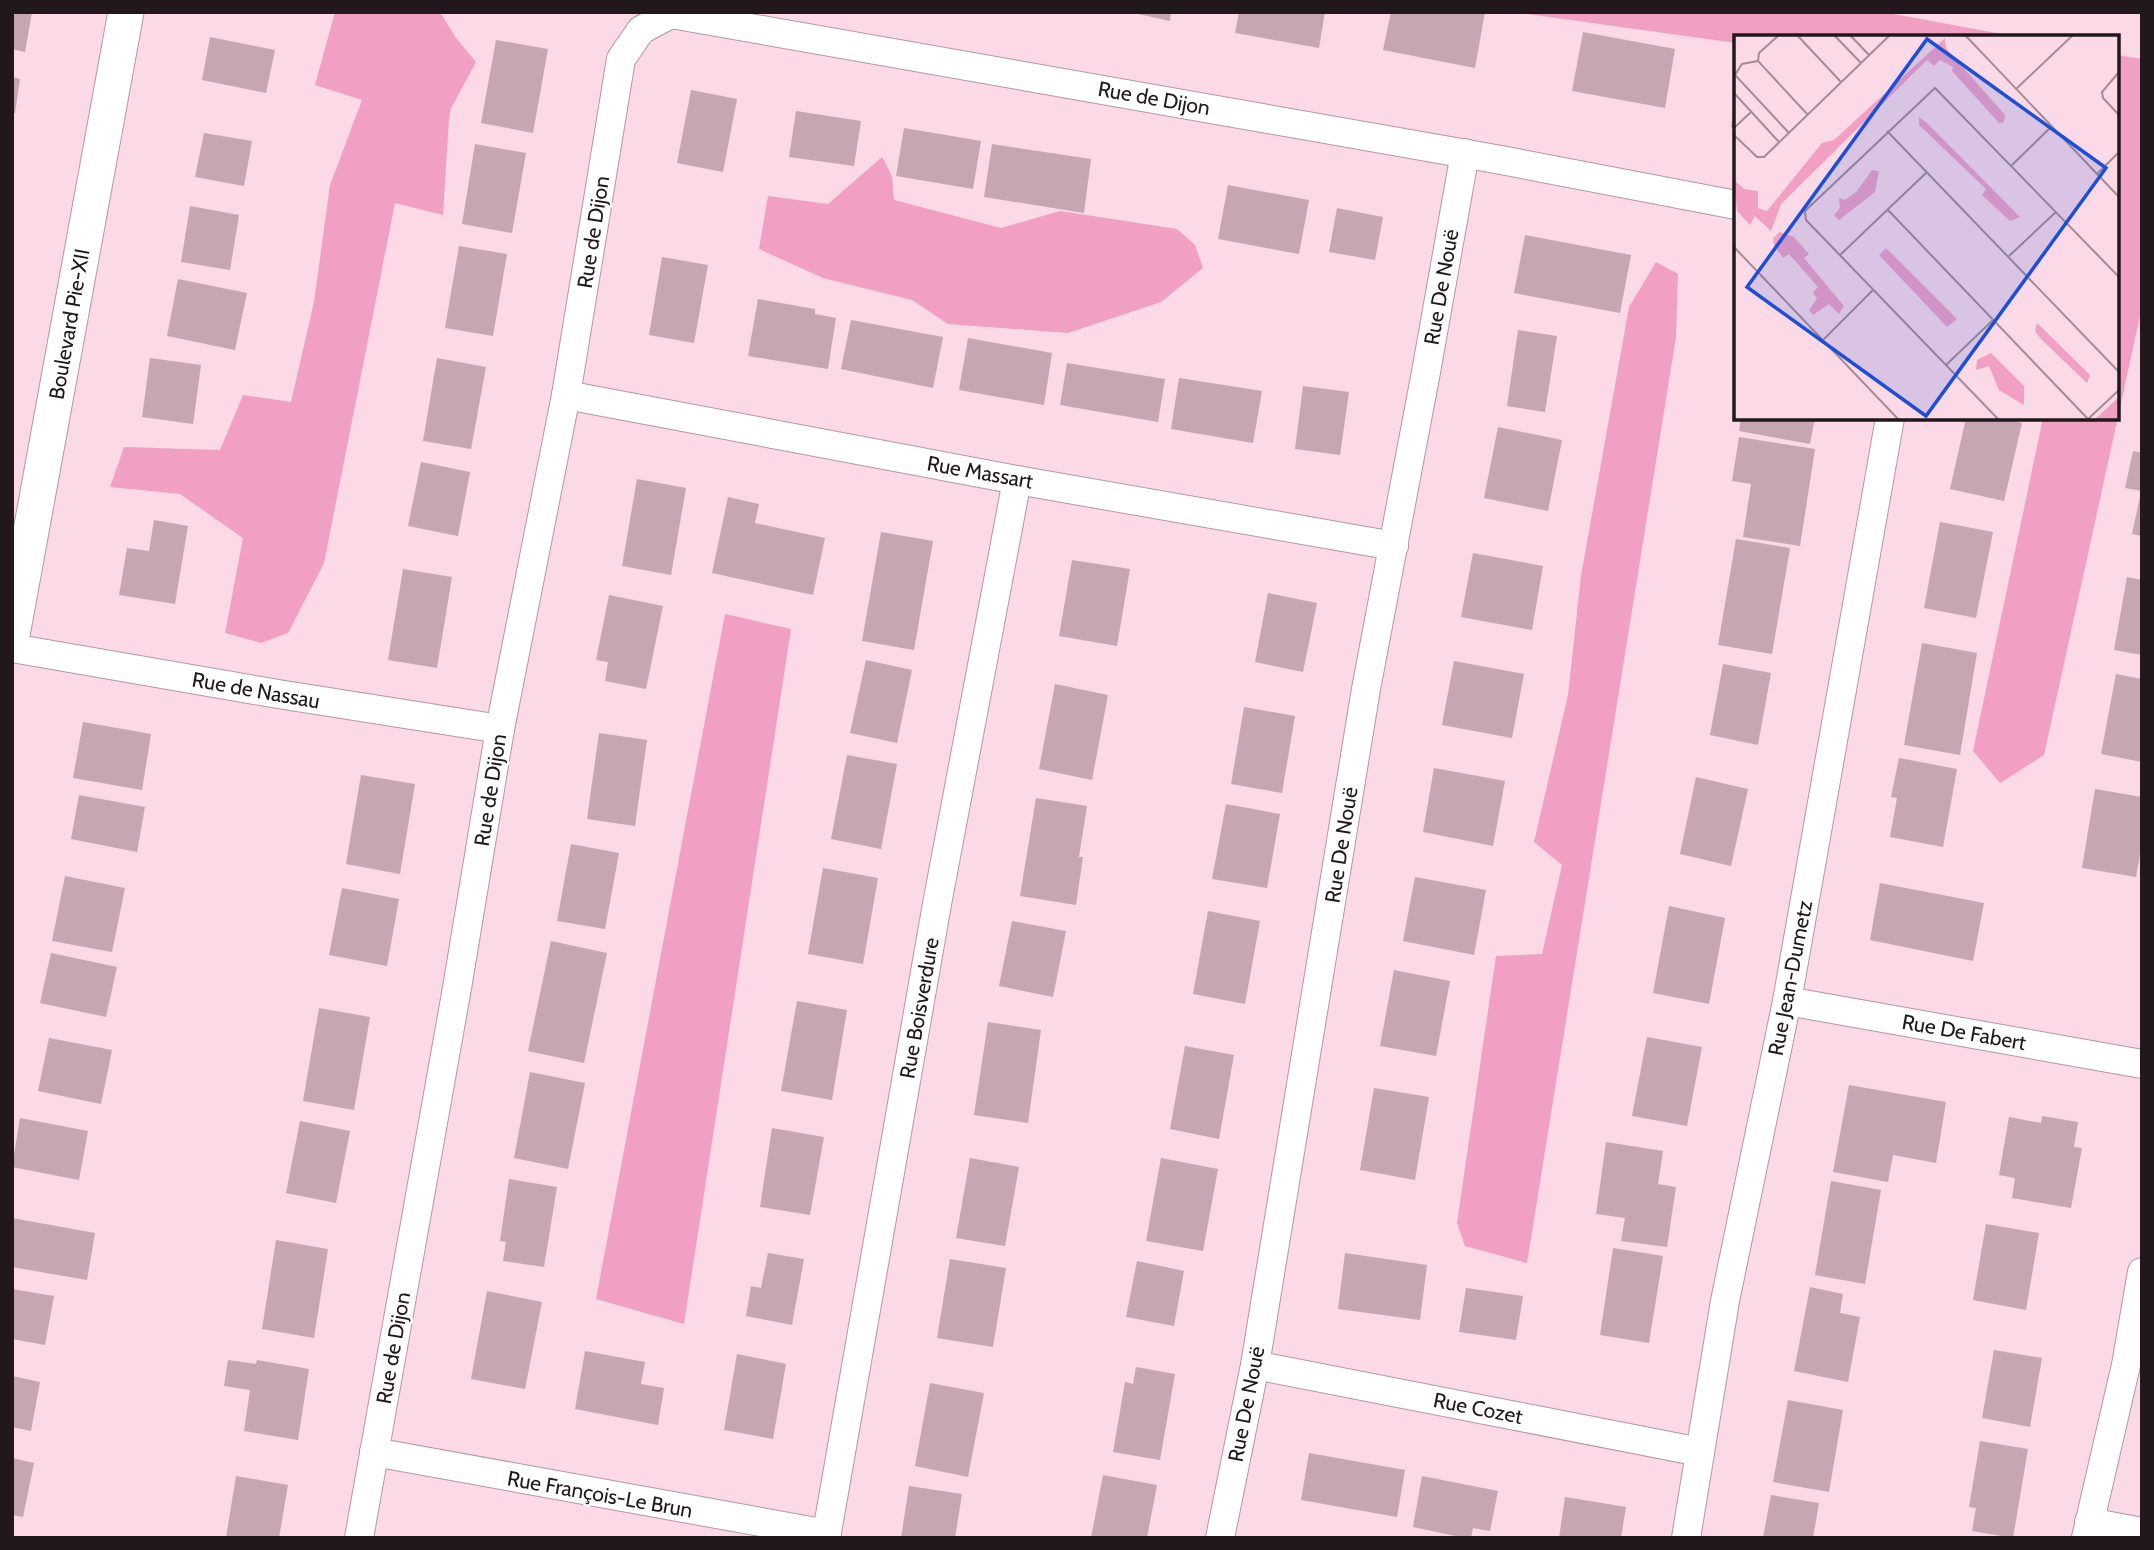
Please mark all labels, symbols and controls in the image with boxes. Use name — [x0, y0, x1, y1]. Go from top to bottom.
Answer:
inset map — [1734, 35, 2119, 420]
street label: Rue de Dijon — [1096, 76, 1212, 121]
street label: Rue de Dijon — [572, 174, 615, 290]
street label: Rue De Nouë — [1419, 227, 1464, 347]
street label: Boulevard Pie-XII — [43, 247, 95, 401]
street label: Rue Massart — [925, 450, 1035, 494]
street label: Rue de Nassau — [190, 666, 322, 714]
street label: Rue de Dijon — [469, 732, 512, 848]
street label: Rue De Nouë — [1319, 785, 1363, 905]
street label: Rue Jean-Dumetz — [1763, 898, 1817, 1058]
street label: Rue Boisverdure — [894, 935, 944, 1081]
street label: Rue De Fabert — [1900, 1009, 2028, 1055]
street label: Rue de Dijon — [371, 1290, 416, 1406]
street label: Rue De Nouë — [1223, 1344, 1270, 1464]
street label: Rue Cozet — [1431, 1387, 1525, 1429]
street label: Rue François-Le Brun — [505, 1465, 695, 1523]

